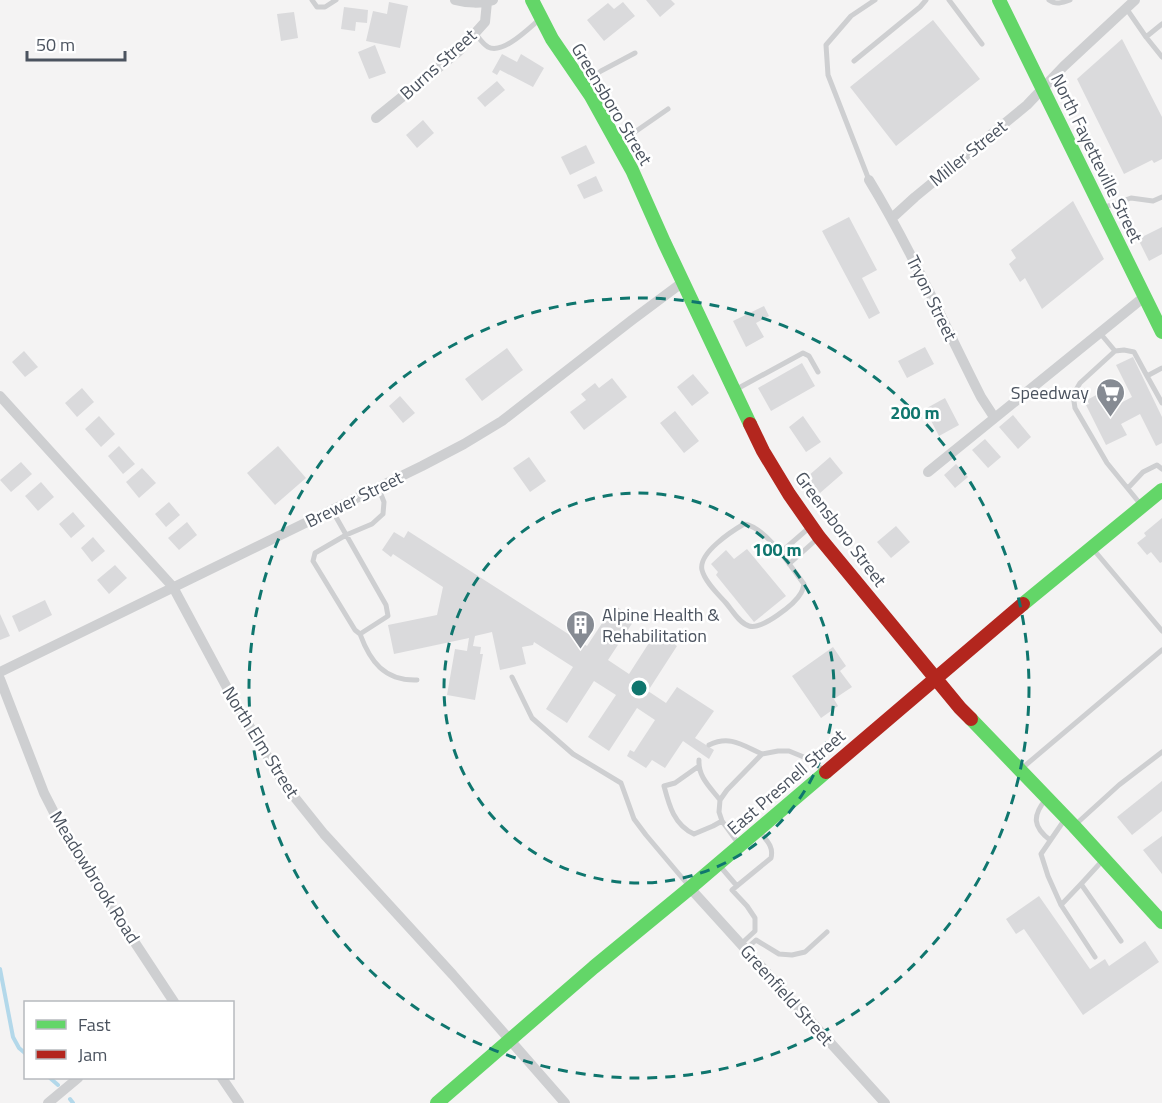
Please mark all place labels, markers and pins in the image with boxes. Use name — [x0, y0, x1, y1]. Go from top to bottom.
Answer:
supermarket icon: Speedway — [1094, 376, 1126, 418]
place label: Speedway — [1011, 379, 1089, 406]
place label: Alpine Health & Rehabilitation — [602, 601, 720, 649]
building icon: Alpine Health & Rehabilitation — [565, 608, 597, 650]
centre of rings — [629, 678, 649, 698]

